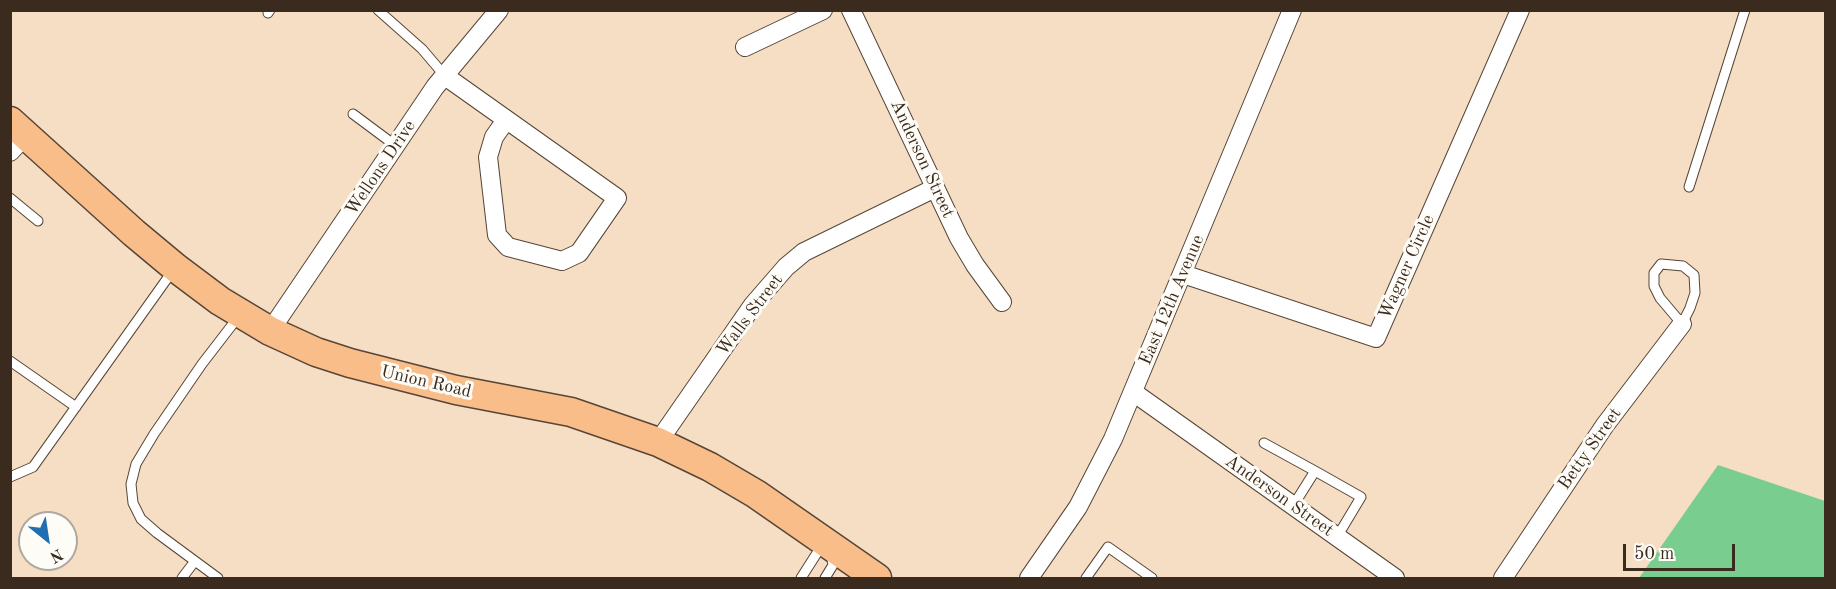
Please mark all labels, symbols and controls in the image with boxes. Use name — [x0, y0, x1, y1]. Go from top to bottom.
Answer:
street label: Anderson Street — [885, 97, 959, 221]
street label: Wellons Drive — [341, 116, 421, 220]
street label: Wagner Circle — [1374, 211, 1440, 323]
street label: East 12th Avenue — [1135, 232, 1209, 368]
street label: Walls Street — [712, 270, 788, 360]
street label: Union Road — [379, 361, 473, 403]
street label: Betty Street — [1554, 404, 1626, 494]
street label: Anderson Street — [1220, 451, 1338, 541]
north arrow — [18, 511, 78, 571]
scale bar — [1626, 532, 1738, 570]
text: N — [47, 545, 65, 565]
text: 50 m — [1634, 545, 1674, 563]

